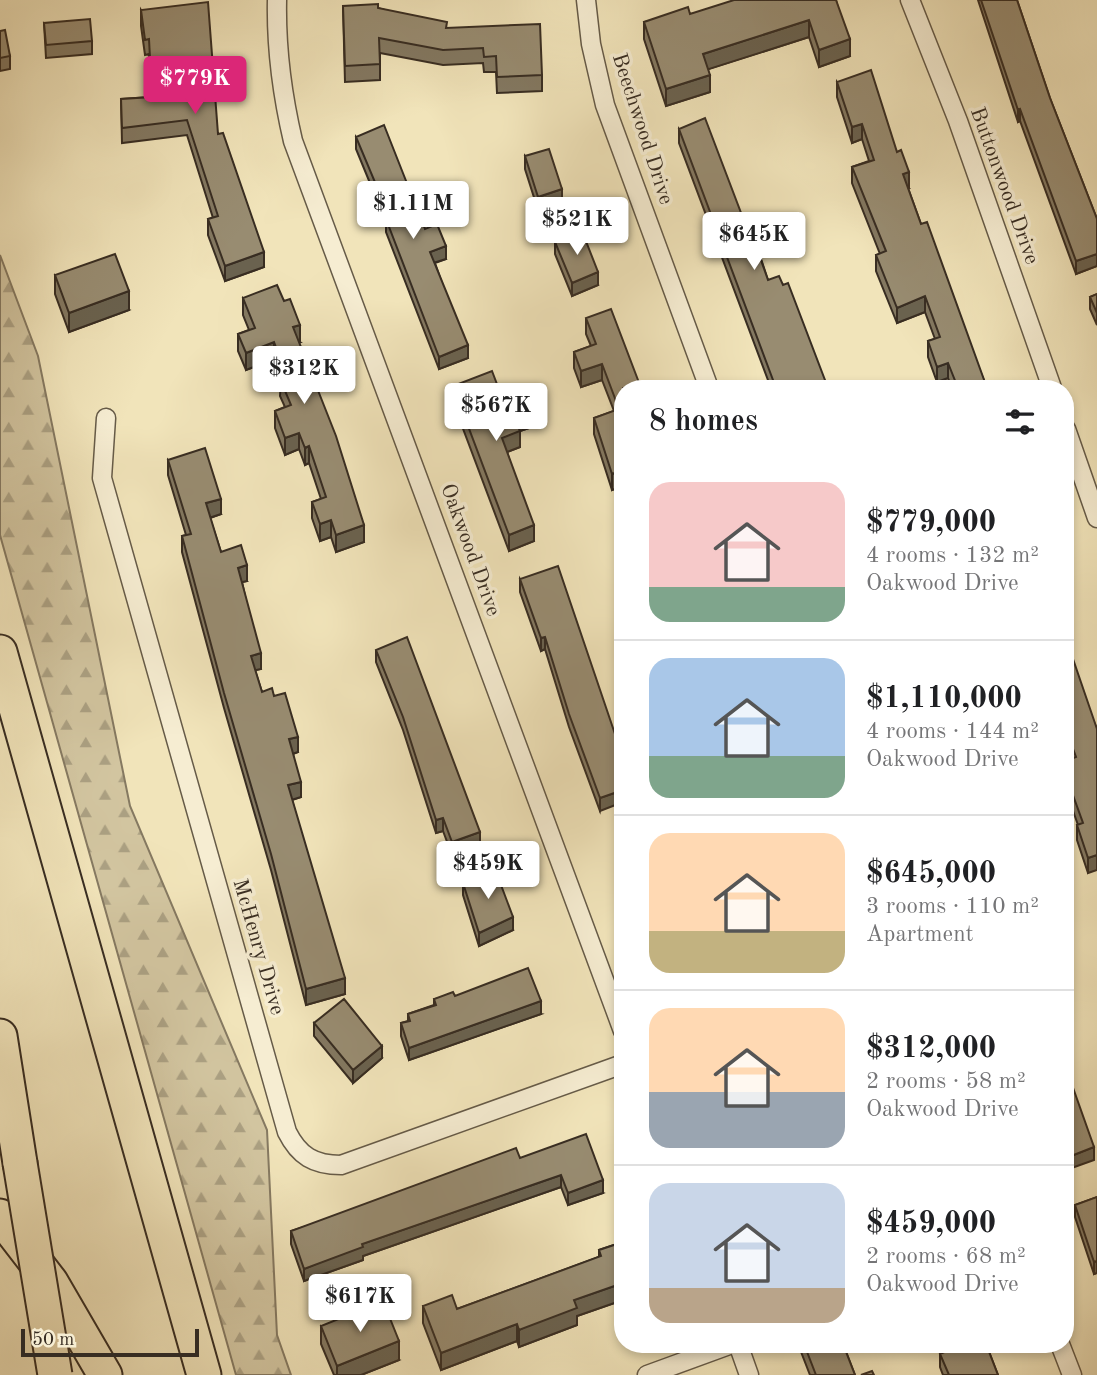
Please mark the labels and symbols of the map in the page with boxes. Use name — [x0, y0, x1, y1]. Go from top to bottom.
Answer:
street label: Beechwood Drive — [608, 51, 676, 207]
pin: $779K — [146, 57, 244, 116]
street label: Buttonwood Drive — [966, 105, 1042, 267]
pin: $1.11M — [356, 182, 470, 241]
pin: $521K — [528, 198, 626, 257]
pin: $645K — [705, 212, 803, 272]
pin: $312K — [255, 346, 353, 406]
pin: $567K — [447, 384, 545, 443]
street label: Oakwood Drive — [436, 481, 504, 619]
pin: $459K — [439, 842, 537, 901]
street label: McHenry Drive — [229, 877, 287, 1017]
pin: $617K — [311, 1274, 409, 1334]
scale bar — [21, 1326, 200, 1358]

